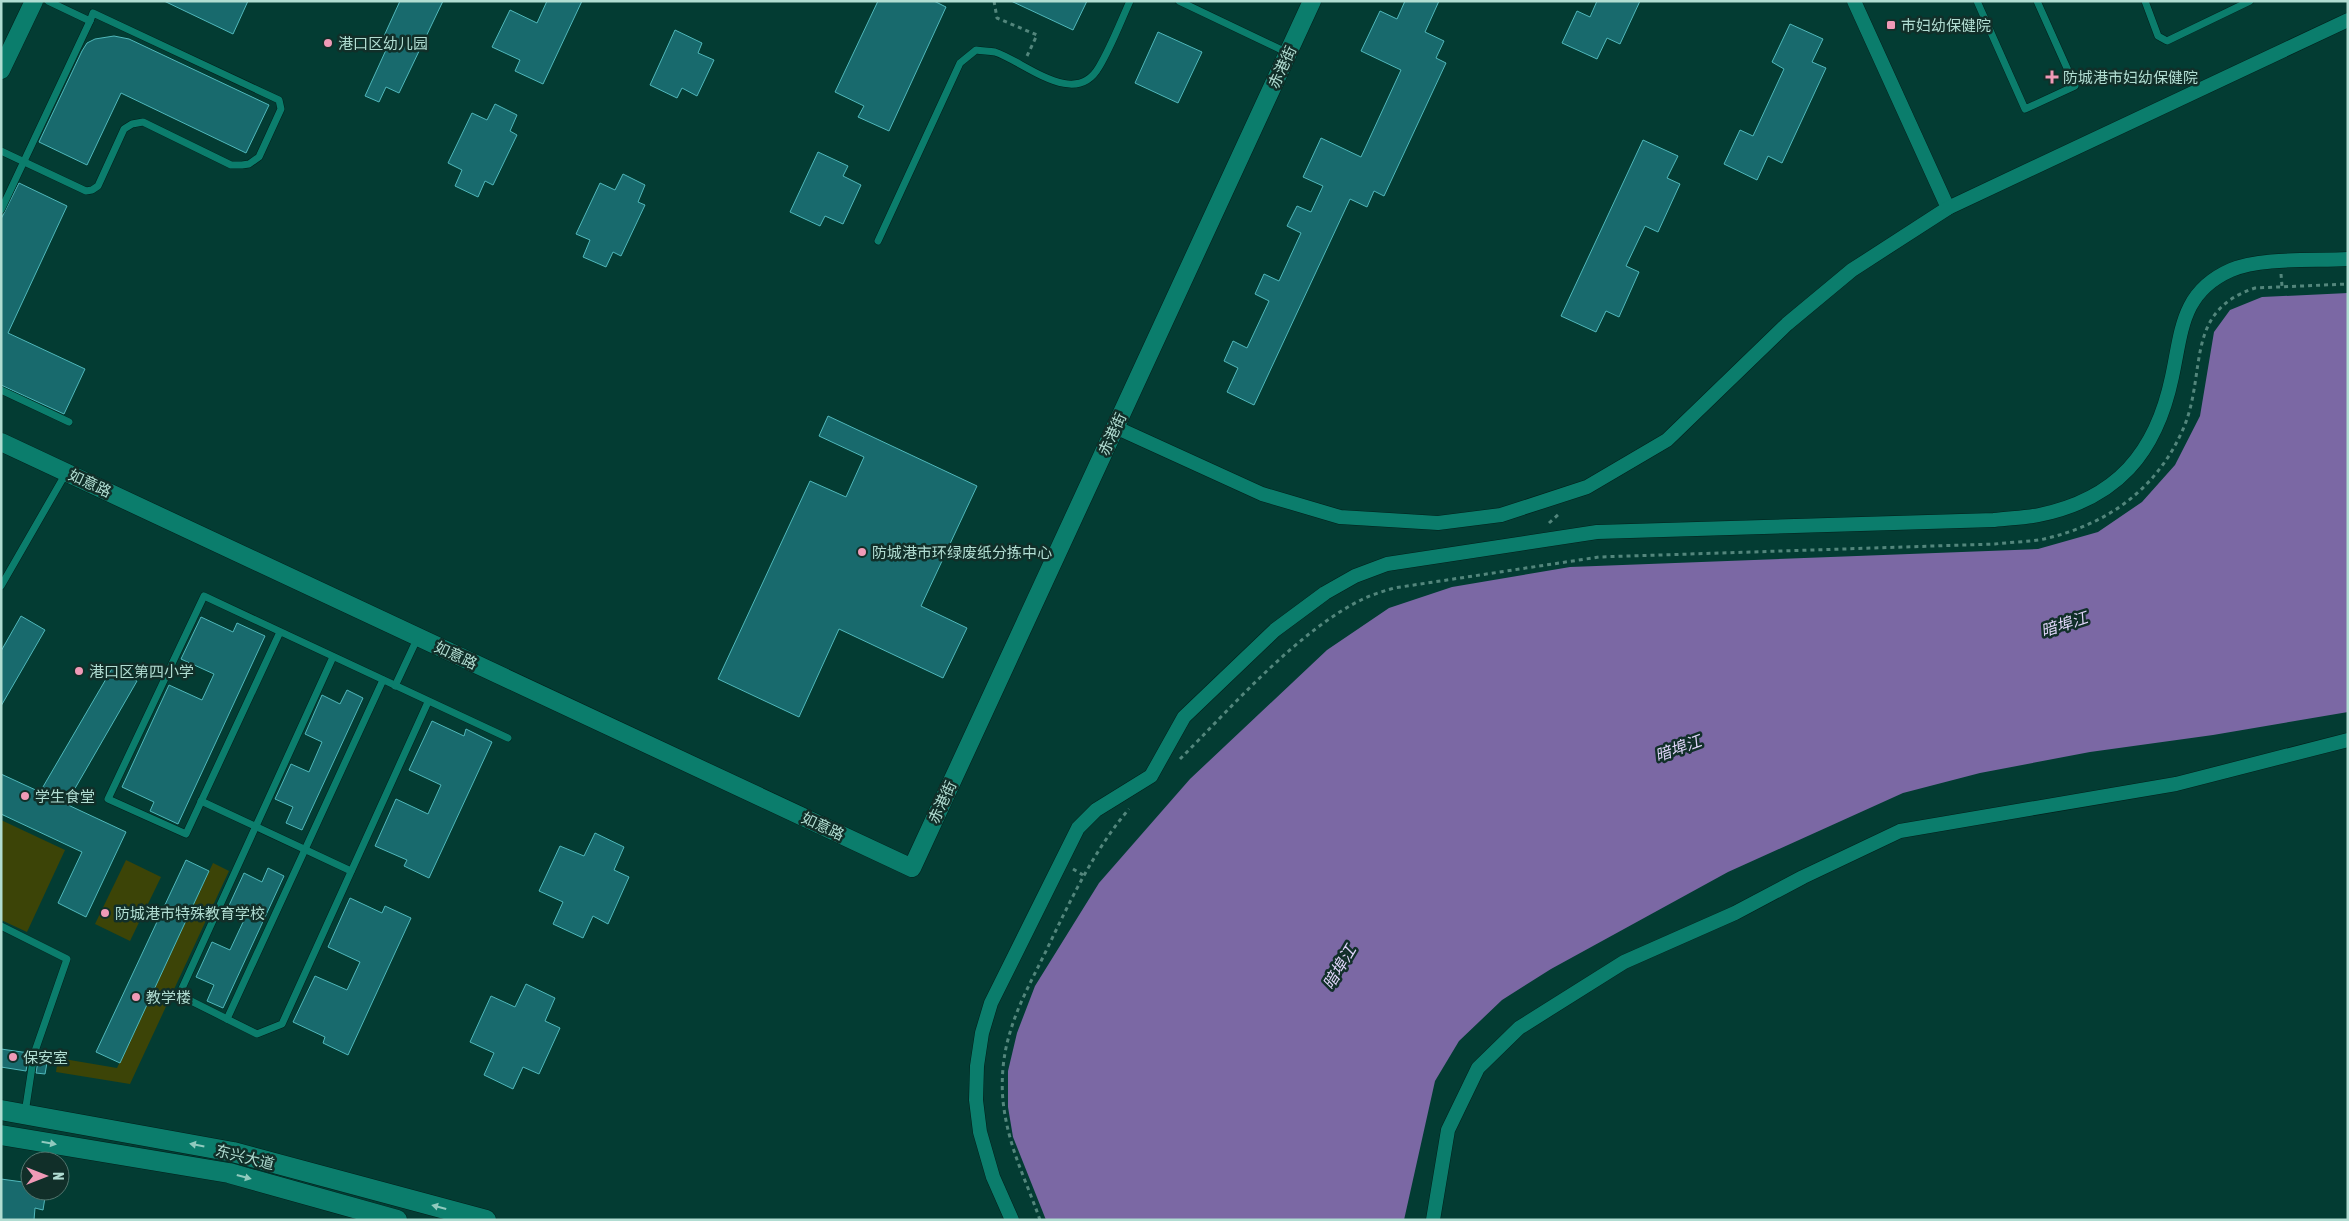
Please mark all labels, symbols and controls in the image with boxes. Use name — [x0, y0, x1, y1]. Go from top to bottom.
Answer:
place label: 巿妇幼保健院 — [1901, 17, 1991, 34]
marker: 巿妇幼保健院 — [1885, 19, 1897, 31]
place label: 港口区幼儿园 — [338, 35, 428, 52]
marker: 港口区幼儿园 — [322, 37, 334, 49]
street label: 赤港街 — [1265, 43, 1299, 91]
place label: 防城港市妇幼保健院 — [2063, 69, 2198, 86]
marker: 防城港市妇幼保健院 — [2045, 70, 2059, 84]
street label: 赤港街 — [1095, 410, 1129, 458]
street label: 如意路 — [66, 466, 114, 500]
place label: 防城港市环绿废纸分拣中心 — [872, 544, 1052, 561]
marker: 防城港市环绿废纸分拣中心 — [856, 546, 868, 558]
water label: 暗埠江 — [2038, 607, 2092, 640]
street label: 如意路 — [432, 638, 480, 672]
place label: 港口区第四小学 — [89, 663, 194, 680]
marker: 港口区第四小学 — [73, 665, 85, 677]
water label: 暗埠江 — [1652, 731, 1706, 765]
street label: 赤港街 — [925, 778, 959, 826]
place label: 学生食堂 — [35, 788, 95, 805]
marker: 学生食堂 — [19, 790, 31, 802]
street label: 如意路 — [799, 809, 847, 843]
place label: 防城港市特殊教育学校 — [115, 905, 265, 922]
marker: 防城港市特殊教育学校 — [99, 907, 111, 919]
water label: 暗埠江 — [1319, 940, 1360, 992]
place label: 教学楼 — [146, 989, 191, 1006]
marker: 教学楼 — [130, 991, 142, 1003]
place label: 保安室 — [23, 1049, 68, 1066]
marker: 保安室 — [7, 1051, 19, 1063]
one-way arrow — [42, 1139, 58, 1147]
one-way arrow — [188, 1141, 204, 1149]
street label: 东兴大道 — [214, 1141, 276, 1173]
north arrow — [20, 1151, 70, 1201]
text: N — [50, 1172, 66, 1180]
one-way arrow — [236, 1174, 251, 1182]
one-way arrow — [431, 1203, 446, 1211]

